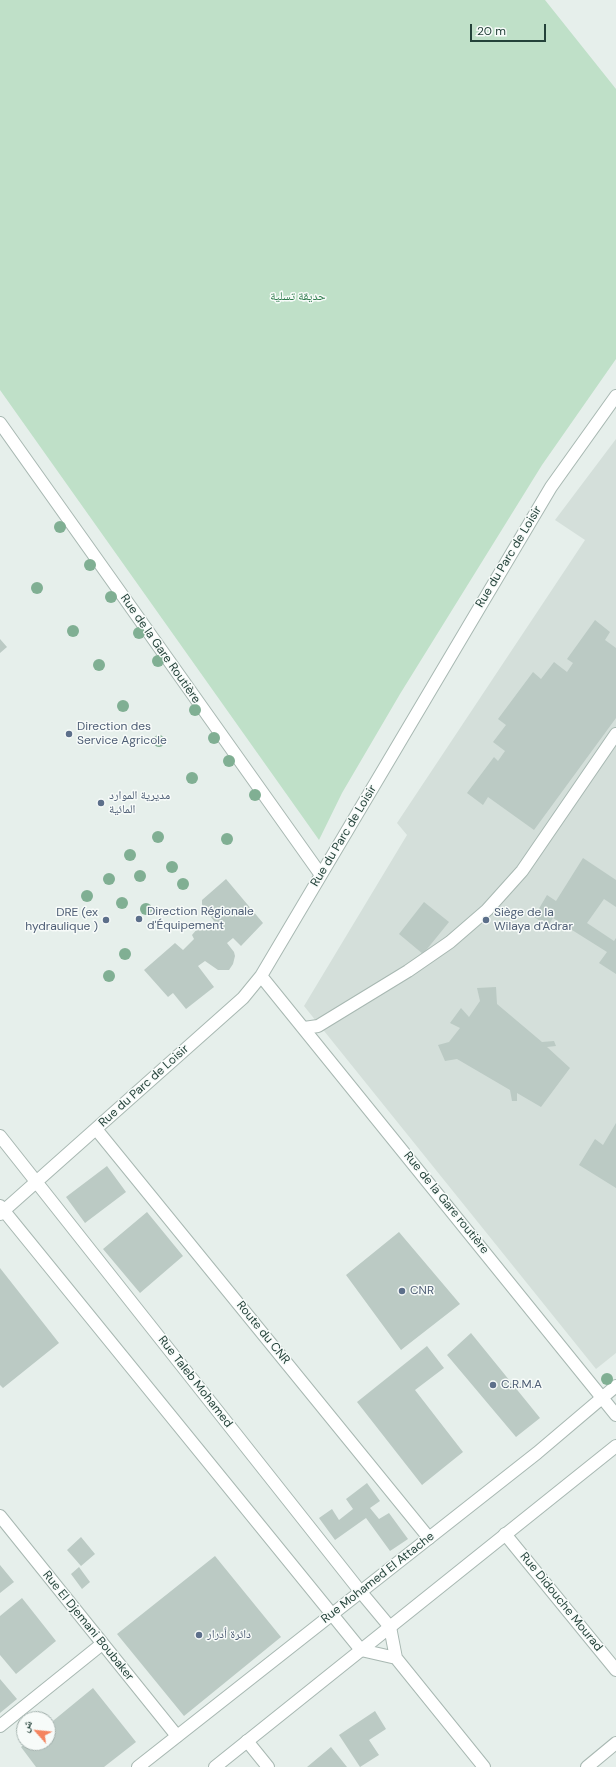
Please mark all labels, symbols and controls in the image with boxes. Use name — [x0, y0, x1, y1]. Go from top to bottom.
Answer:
scale bar — [472, 16, 548, 42]
text: 20 m — [477, 23, 506, 39]
park label: حديقة تسلية — [270, 290, 326, 304]
street label: Rue du Parc de Loisir — [473, 504, 545, 610]
street label: Rue de la Gare Routière — [117, 592, 203, 706]
place label: Direction des Service Agricole — [77, 720, 167, 748]
marker: Direction des Service Agricole — [64, 729, 74, 739]
street label: Rue du Parc de Loisir — [308, 783, 380, 889]
place label: مديرية الموارد المائية — [109, 789, 170, 817]
marker: مديرية الموارد المائية — [96, 798, 106, 808]
place label: Direction Régionale d'Équipement — [147, 905, 254, 933]
place label: DRE (ex hydraulique ) — [25, 906, 98, 934]
place label: Siège de la Wilaya d'Adrar — [494, 906, 573, 934]
marker: Direction Régionale d'Équipement — [134, 914, 144, 924]
marker: DRE (ex hydraulique ) — [101, 915, 111, 925]
marker: Siège de la Wilaya d'Adrar — [481, 915, 491, 925]
street label: Rue du Parc de Loisir — [96, 1042, 192, 1130]
street label: Rue de la Gare routière — [400, 1149, 492, 1257]
place label: CNR — [410, 1284, 434, 1298]
marker: CNR — [397, 1286, 407, 1296]
street label: Route du CNR — [233, 1299, 293, 1367]
street label: Rue Taleb Mohamed — [155, 1333, 235, 1431]
place label: C.R.M.A — [501, 1378, 542, 1392]
marker: C.R.M.A — [488, 1380, 498, 1390]
street label: Rue Mohamed El Attache — [319, 1529, 437, 1627]
street label: Rue Didouche Mourad — [517, 1550, 605, 1654]
street label: Rue El Djemani Boubaker — [39, 1568, 137, 1684]
place label: دائرة أدرار — [207, 1628, 251, 1642]
marker: دائرة أدرار — [194, 1630, 204, 1640]
north arrow — [16, 1711, 56, 1751]
text: ش — [17, 1718, 35, 1734]

